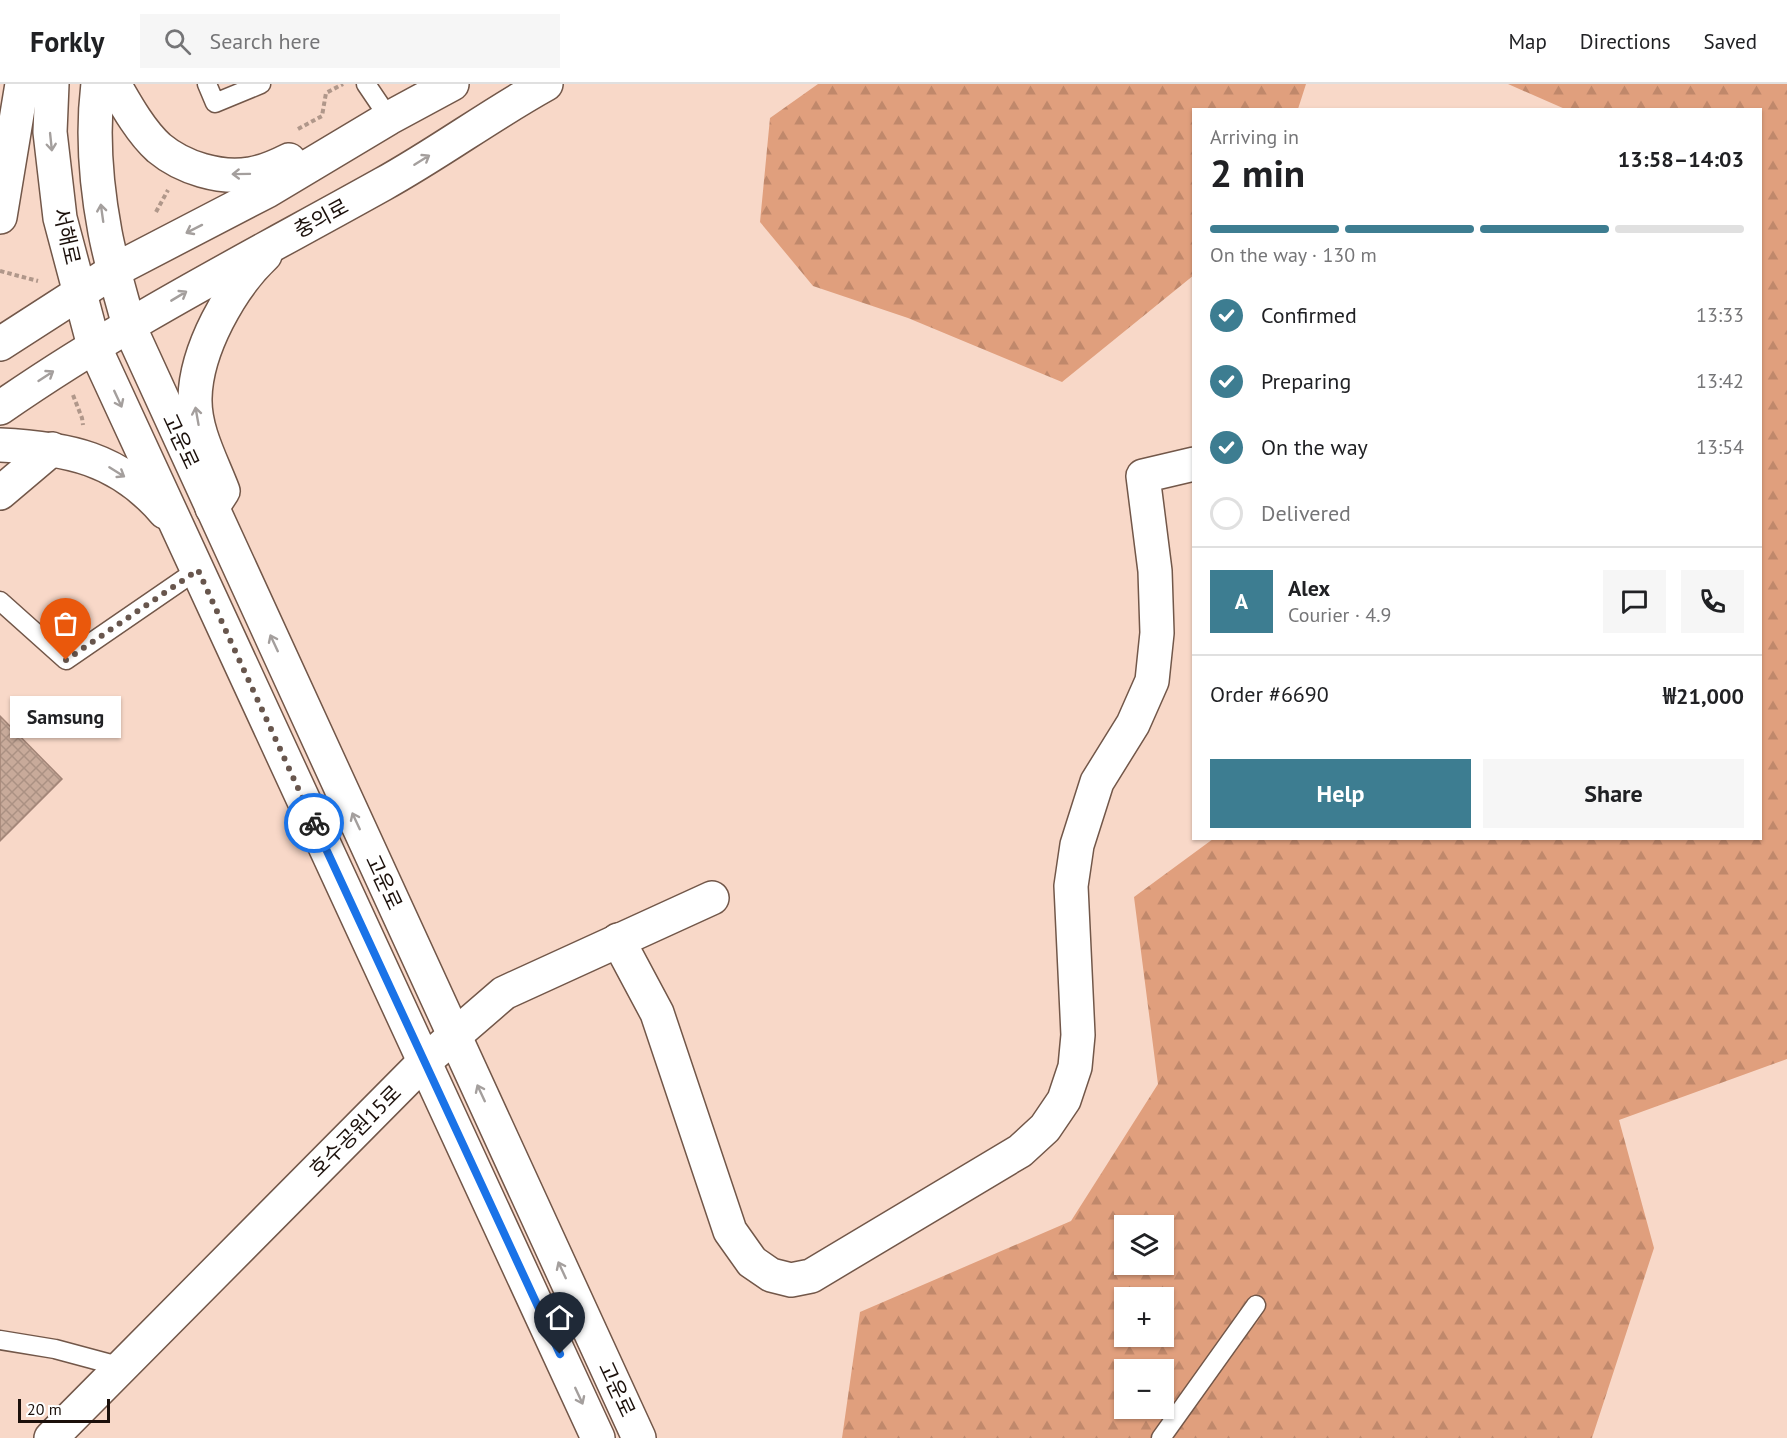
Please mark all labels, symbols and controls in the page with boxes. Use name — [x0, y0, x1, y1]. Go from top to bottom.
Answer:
search box — [140, 14, 560, 68]
text: Forkly — [30, 23, 104, 60]
icon: search — [161, 25, 194, 58]
text: Search here — [209, 27, 320, 55]
text: Map — [1508, 28, 1547, 55]
text: Directions — [1580, 28, 1671, 55]
text: Saved — [1704, 28, 1757, 55]
text: Arriving in — [1210, 124, 1299, 150]
one-way arrow — [46, 132, 57, 152]
text: 13:58–14:03 — [1618, 145, 1744, 173]
text: 2 min — [1210, 147, 1305, 198]
one-way arrow — [413, 154, 430, 166]
one-way arrow — [232, 168, 252, 180]
street label: 충의로 — [289, 192, 353, 244]
one-way arrow — [97, 204, 108, 224]
street label: 서해로 — [47, 205, 87, 267]
one-way arrow — [185, 224, 203, 235]
text: On the way · 130 m — [1210, 242, 1377, 268]
one-way arrow — [170, 290, 187, 302]
icon: check — [1210, 299, 1243, 332]
text: Confirmed — [1261, 301, 1357, 329]
text: 13:33 — [1696, 302, 1744, 328]
icon: check — [1210, 365, 1243, 398]
text: Preparing — [1261, 367, 1351, 395]
text: 13:42 — [1696, 368, 1744, 394]
one-way arrow — [38, 370, 55, 383]
one-way arrow — [113, 389, 125, 407]
one-way arrow — [192, 406, 203, 426]
street label: 고운로 — [157, 409, 205, 473]
icon: check — [1210, 431, 1243, 464]
text: On the way — [1261, 433, 1368, 461]
text: 13:54 — [1696, 434, 1744, 460]
one-way arrow — [108, 466, 125, 478]
text: Delivered — [1261, 499, 1351, 527]
button: chat — [1603, 570, 1666, 633]
button: phone — [1681, 570, 1744, 633]
text: Alex — [1288, 574, 1330, 602]
text: A — [1235, 587, 1248, 615]
pin — [40, 598, 91, 660]
text: Courier · 4.9 — [1288, 602, 1391, 628]
icon: bag — [49, 607, 82, 640]
one-way arrow — [268, 635, 280, 653]
text: Order #6690 — [1210, 680, 1329, 708]
text: ₩21,000 — [1663, 682, 1744, 710]
callout: Samsung — [10, 696, 122, 738]
text: Samsung — [27, 704, 104, 730]
button: Help — [1210, 759, 1471, 828]
button: Share — [1483, 759, 1744, 828]
courier — [284, 793, 344, 853]
icon: bike — [298, 807, 331, 840]
one-way arrow — [349, 812, 361, 830]
street label: 고운로 — [360, 850, 408, 914]
street label: 호수공원15로 — [303, 1079, 407, 1183]
one-way arrow — [474, 1085, 486, 1103]
map controls — [1114, 1215, 1174, 1419]
button: layers — [1114, 1215, 1174, 1275]
one-way arrow — [556, 1262, 568, 1280]
button: + — [1114, 1287, 1174, 1347]
pin — [534, 1292, 585, 1354]
icon: home — [543, 1301, 576, 1334]
street label: 고운로 — [593, 1357, 641, 1421]
button: − — [1114, 1359, 1174, 1419]
one-way arrow — [573, 1386, 585, 1404]
scale bar — [18, 1396, 110, 1424]
text: 20 m — [27, 1399, 62, 1419]

